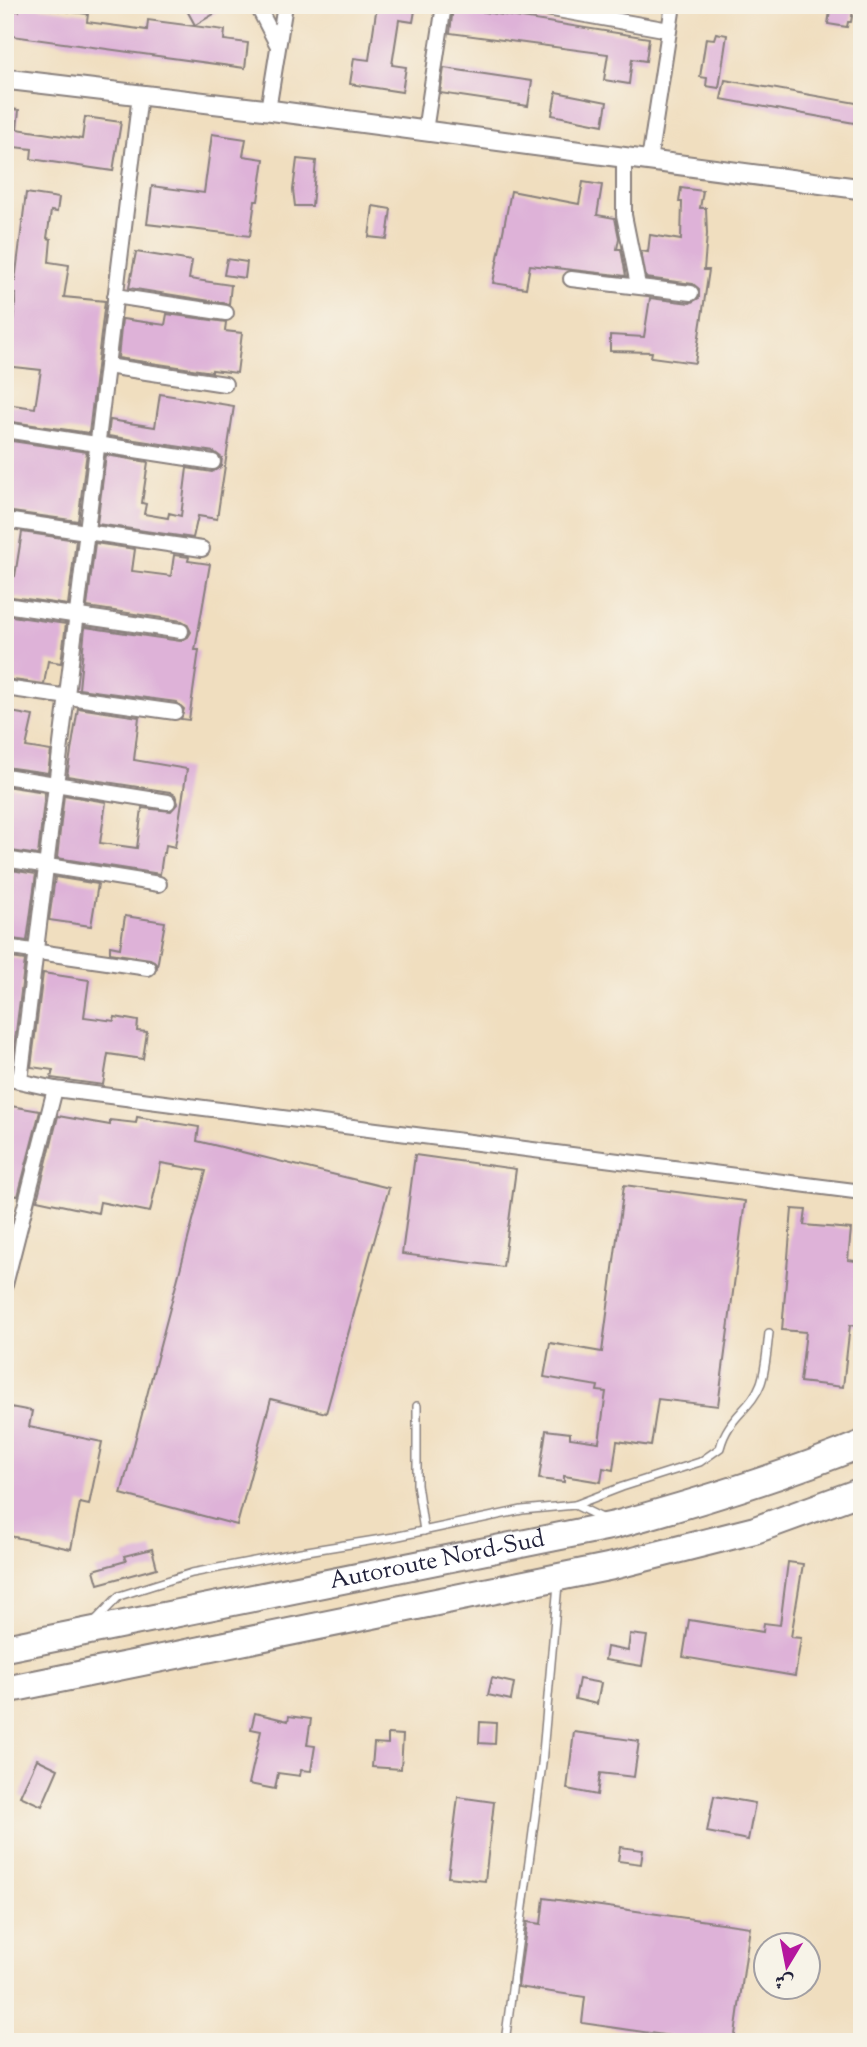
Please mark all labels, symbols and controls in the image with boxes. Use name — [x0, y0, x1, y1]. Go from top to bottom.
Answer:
street label: Autoroute Nord-Sud — [327, 1522, 548, 1599]
north arrow — [752, 1932, 822, 2002]
text: ش — [773, 1965, 796, 1995]

